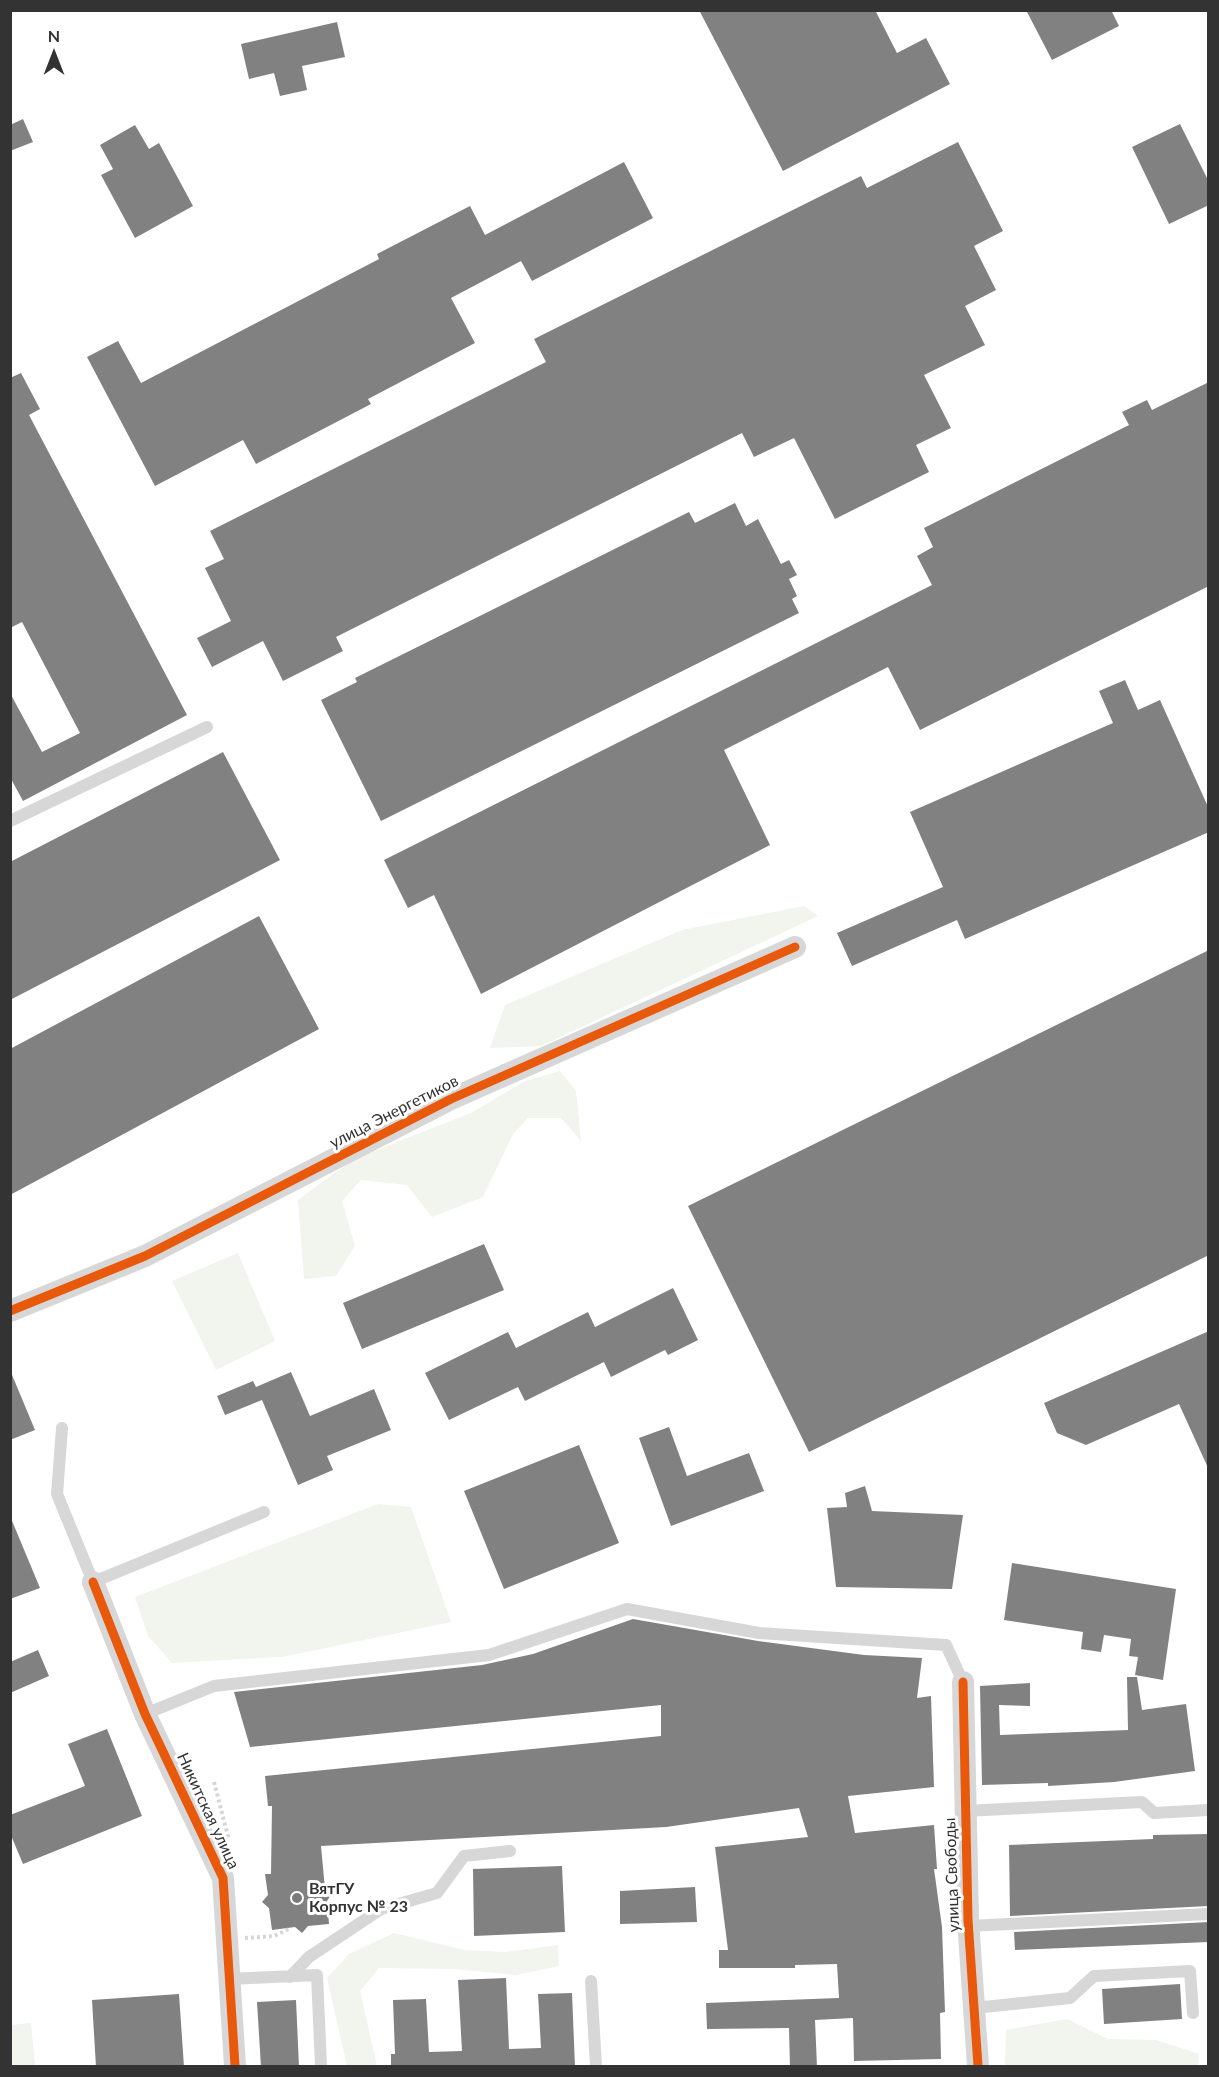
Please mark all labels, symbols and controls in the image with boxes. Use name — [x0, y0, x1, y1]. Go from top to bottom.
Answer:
north arrow — [24, 24, 84, 84]
text: N — [48, 26, 60, 45]
street label: улица Энергетиков — [327, 1071, 461, 1153]
street label: Никитская улица — [173, 1750, 243, 1872]
street label: улица Свободы — [940, 1817, 964, 1933]
place label: ВятГУ Корпус № 23 — [309, 1879, 408, 1917]
marker: ВятГУ Корпус № 23 — [290, 1891, 304, 1905]

